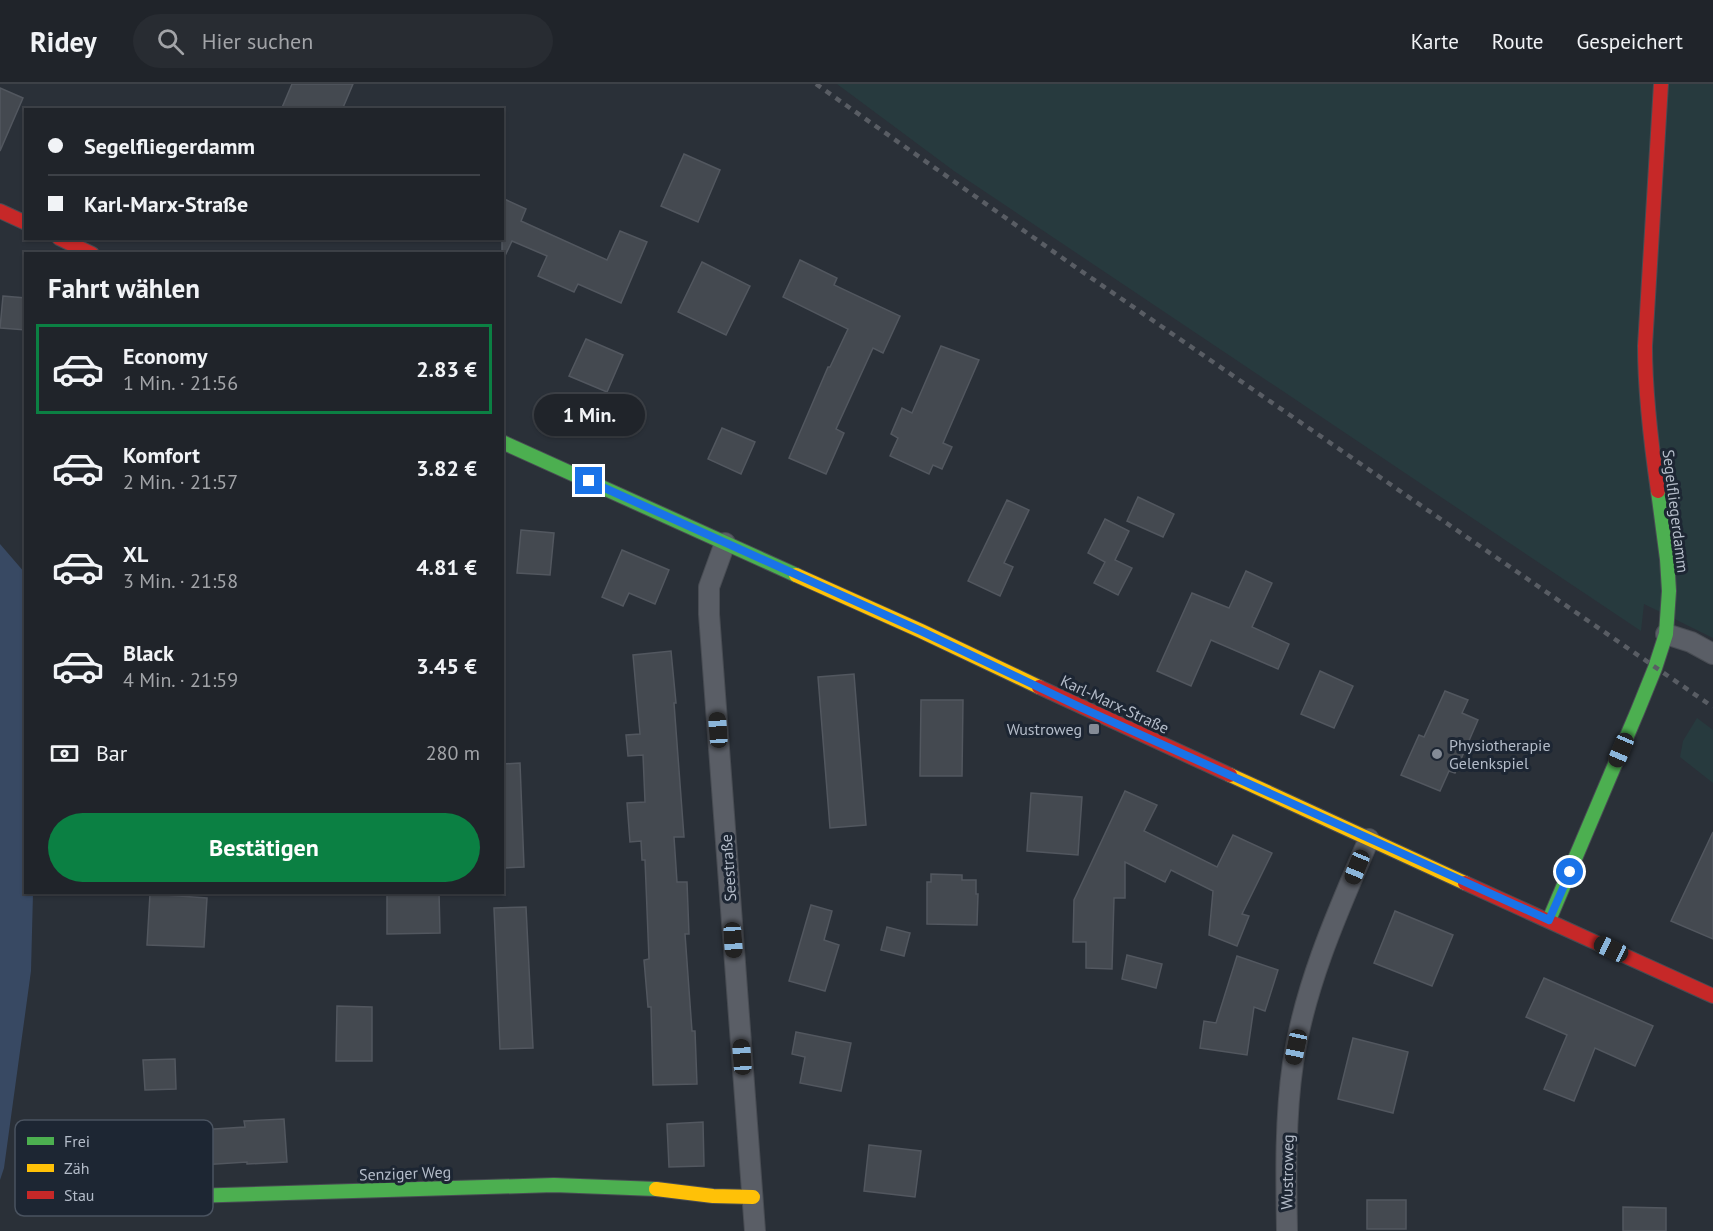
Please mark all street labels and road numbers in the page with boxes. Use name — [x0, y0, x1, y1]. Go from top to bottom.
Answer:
street label: Segelfliegerdamm — [1659, 448, 1693, 574]
street label: Karl-Marx-Straße — [1058, 670, 1172, 738]
street label: Seestraße — [716, 834, 740, 902]
street label: Wustroweg — [1276, 1134, 1298, 1210]
street label: Senziger Weg — [359, 1161, 451, 1185]

